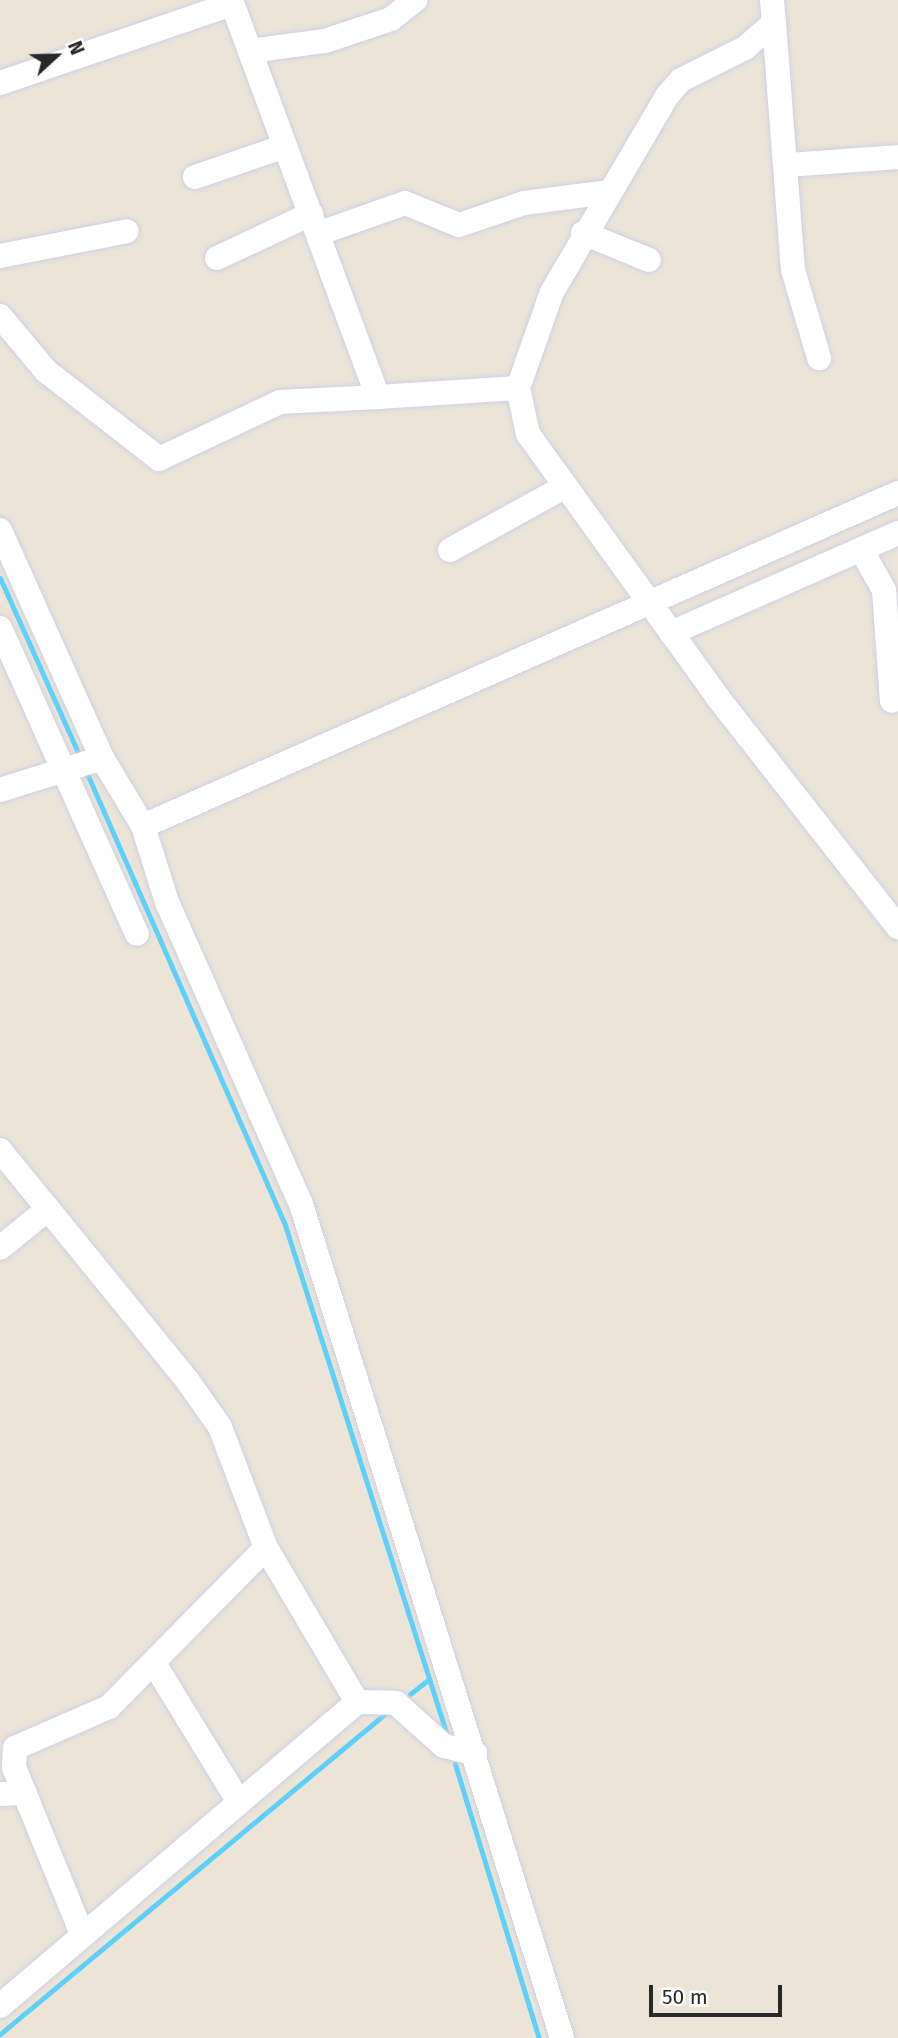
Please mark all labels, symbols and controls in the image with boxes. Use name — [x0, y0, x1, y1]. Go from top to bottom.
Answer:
north arrow — [21, 21, 91, 91]
text: N — [63, 38, 89, 58]
scale bar — [653, 1972, 786, 2016]
text: 50 m — [662, 1984, 708, 2010]

